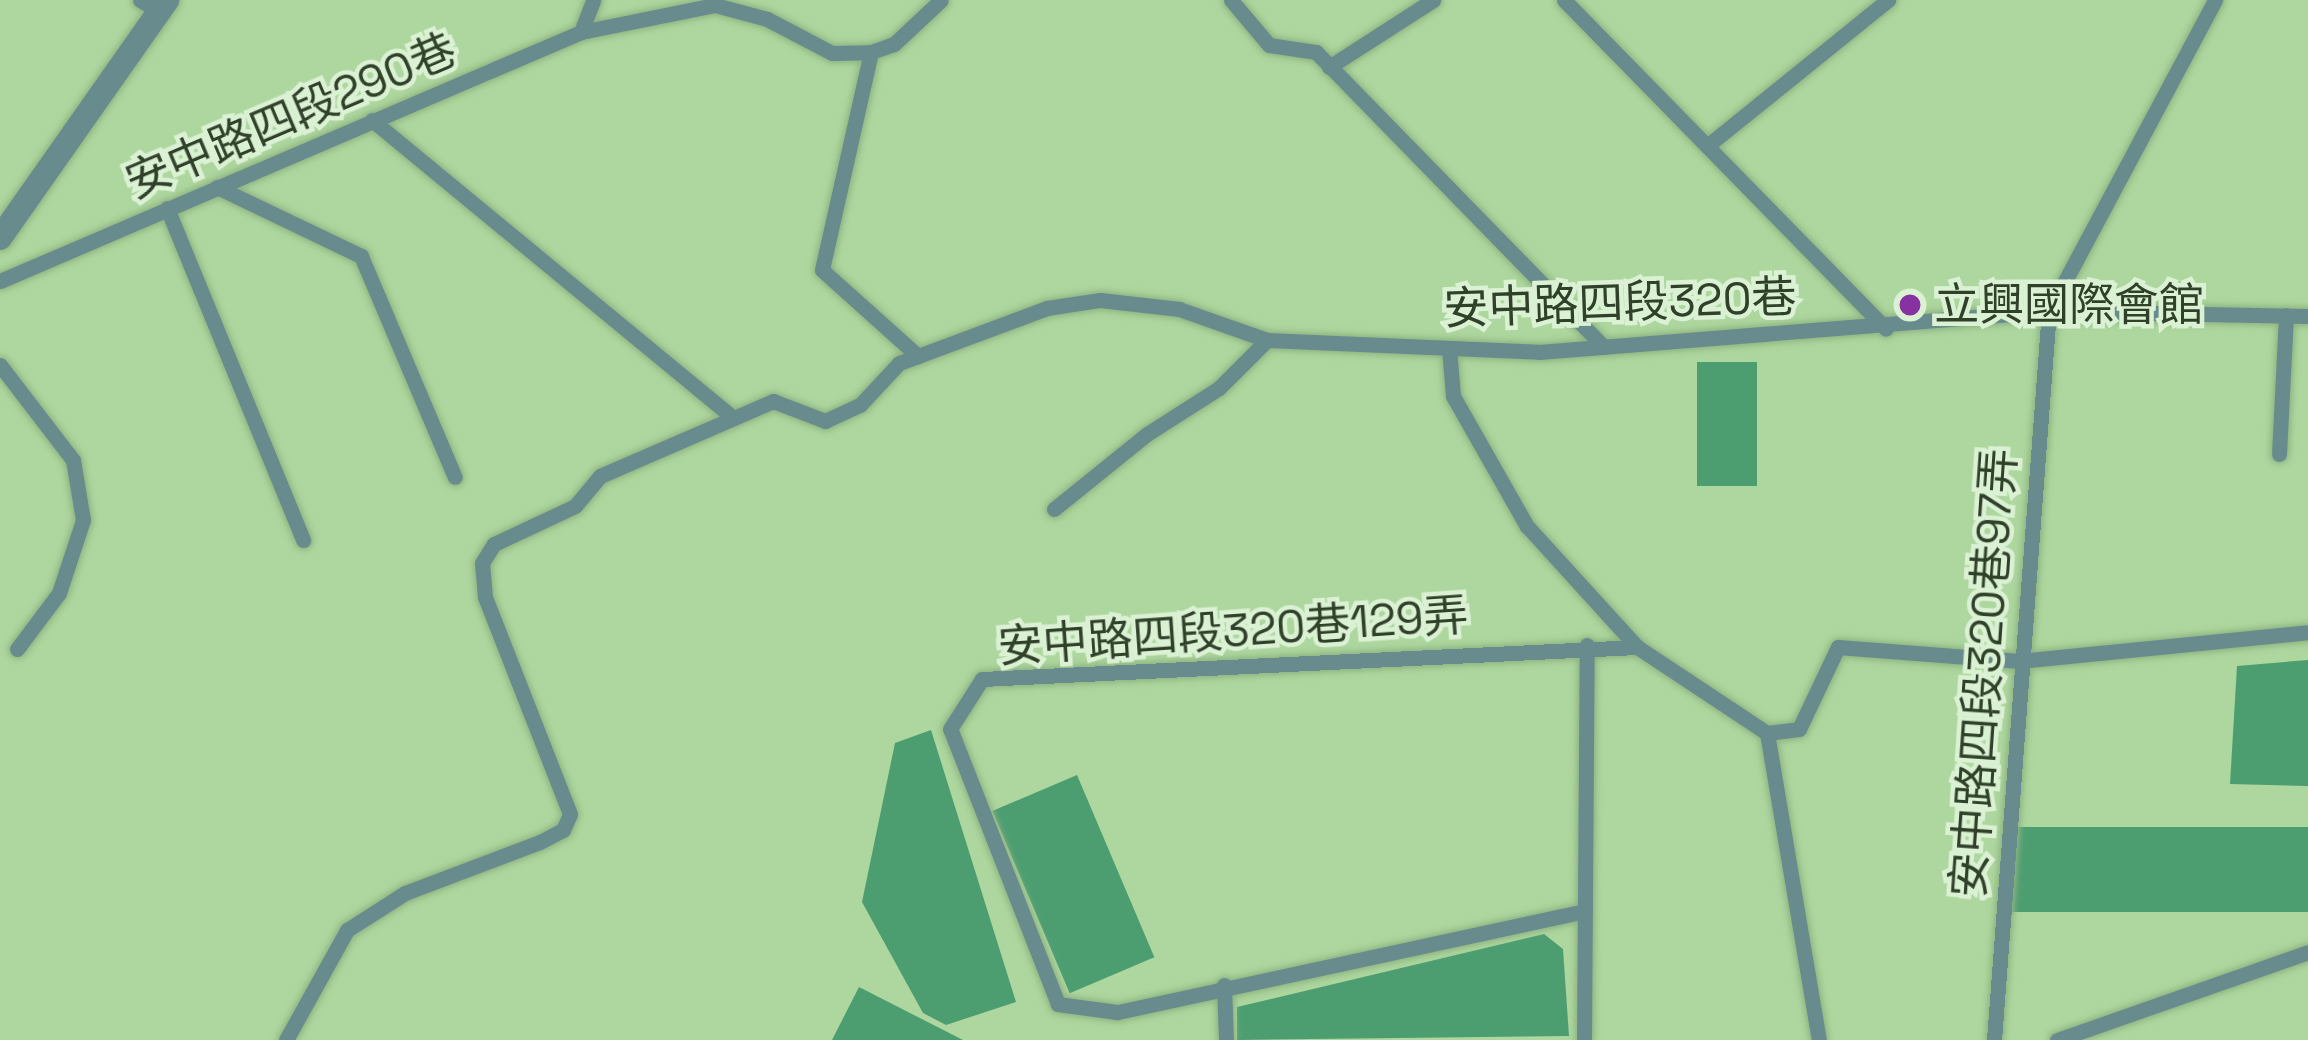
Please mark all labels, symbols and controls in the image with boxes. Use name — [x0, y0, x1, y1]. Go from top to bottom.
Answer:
street label: 安中路四段290巷 — [118, 22, 464, 210]
street label: 安中路四段320巷 — [1443, 270, 1797, 336]
place label: 立興國際會館 — [1934, 278, 2204, 332]
marker: 立興國際會館 — [1897, 292, 1923, 318]
street label: 安中路四段320巷97弄 — [1941, 447, 2027, 899]
street label: 安中路四段320巷129弄 — [996, 588, 1470, 674]

